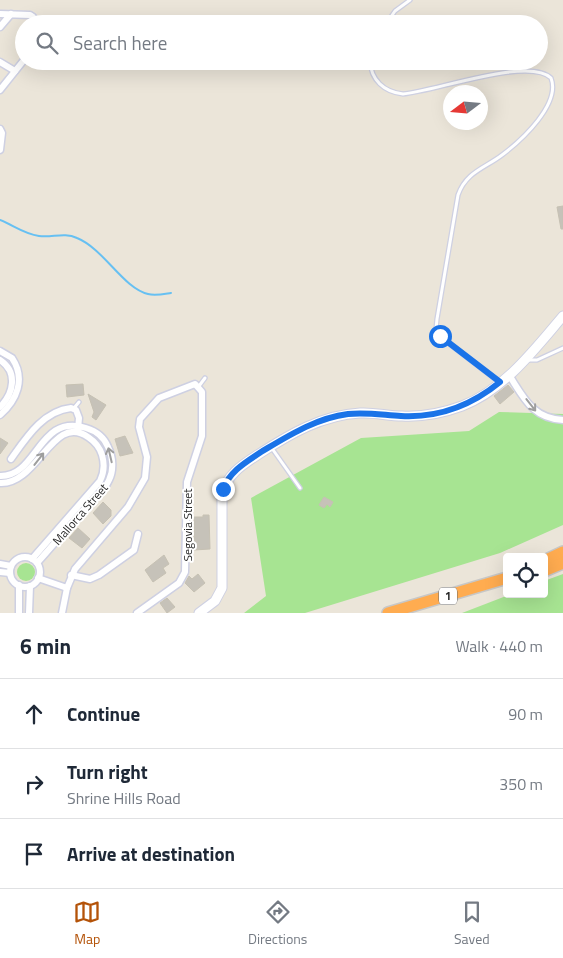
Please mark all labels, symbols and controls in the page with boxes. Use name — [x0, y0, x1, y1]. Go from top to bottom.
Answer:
search box — [15, 15, 548, 70]
text: Search here — [73, 28, 167, 57]
icon: search — [33, 29, 61, 57]
north arrow — [443, 85, 488, 130]
route start — [429, 325, 452, 348]
one-way arrow — [525, 399, 536, 412]
one-way arrow — [105, 447, 114, 463]
one-way arrow — [34, 452, 45, 465]
street label: Mallorca Street — [48, 478, 113, 549]
route end — [212, 478, 235, 501]
street label: Segovia Street — [178, 488, 197, 561]
map controls — [503, 553, 548, 598]
button: locate — [503, 553, 548, 598]
road number: 1 — [439, 588, 457, 604]
text: 6 min — [20, 630, 71, 662]
text: Walk · 440 m — [455, 634, 543, 658]
text: Continue — [67, 699, 140, 728]
icon: ahead — [20, 700, 48, 728]
text: 90 m — [508, 702, 543, 726]
text: Turn right — [67, 757, 148, 786]
icon: right — [20, 770, 48, 798]
text: 350 m — [499, 772, 543, 796]
text: Shrine Hills Road — [67, 786, 181, 810]
text: Arrive at destination — [67, 839, 235, 868]
icon: arrive — [20, 840, 48, 868]
tab: Map — [73, 898, 101, 949]
tab: Directions — [248, 898, 307, 949]
tab: Saved — [454, 898, 490, 949]

